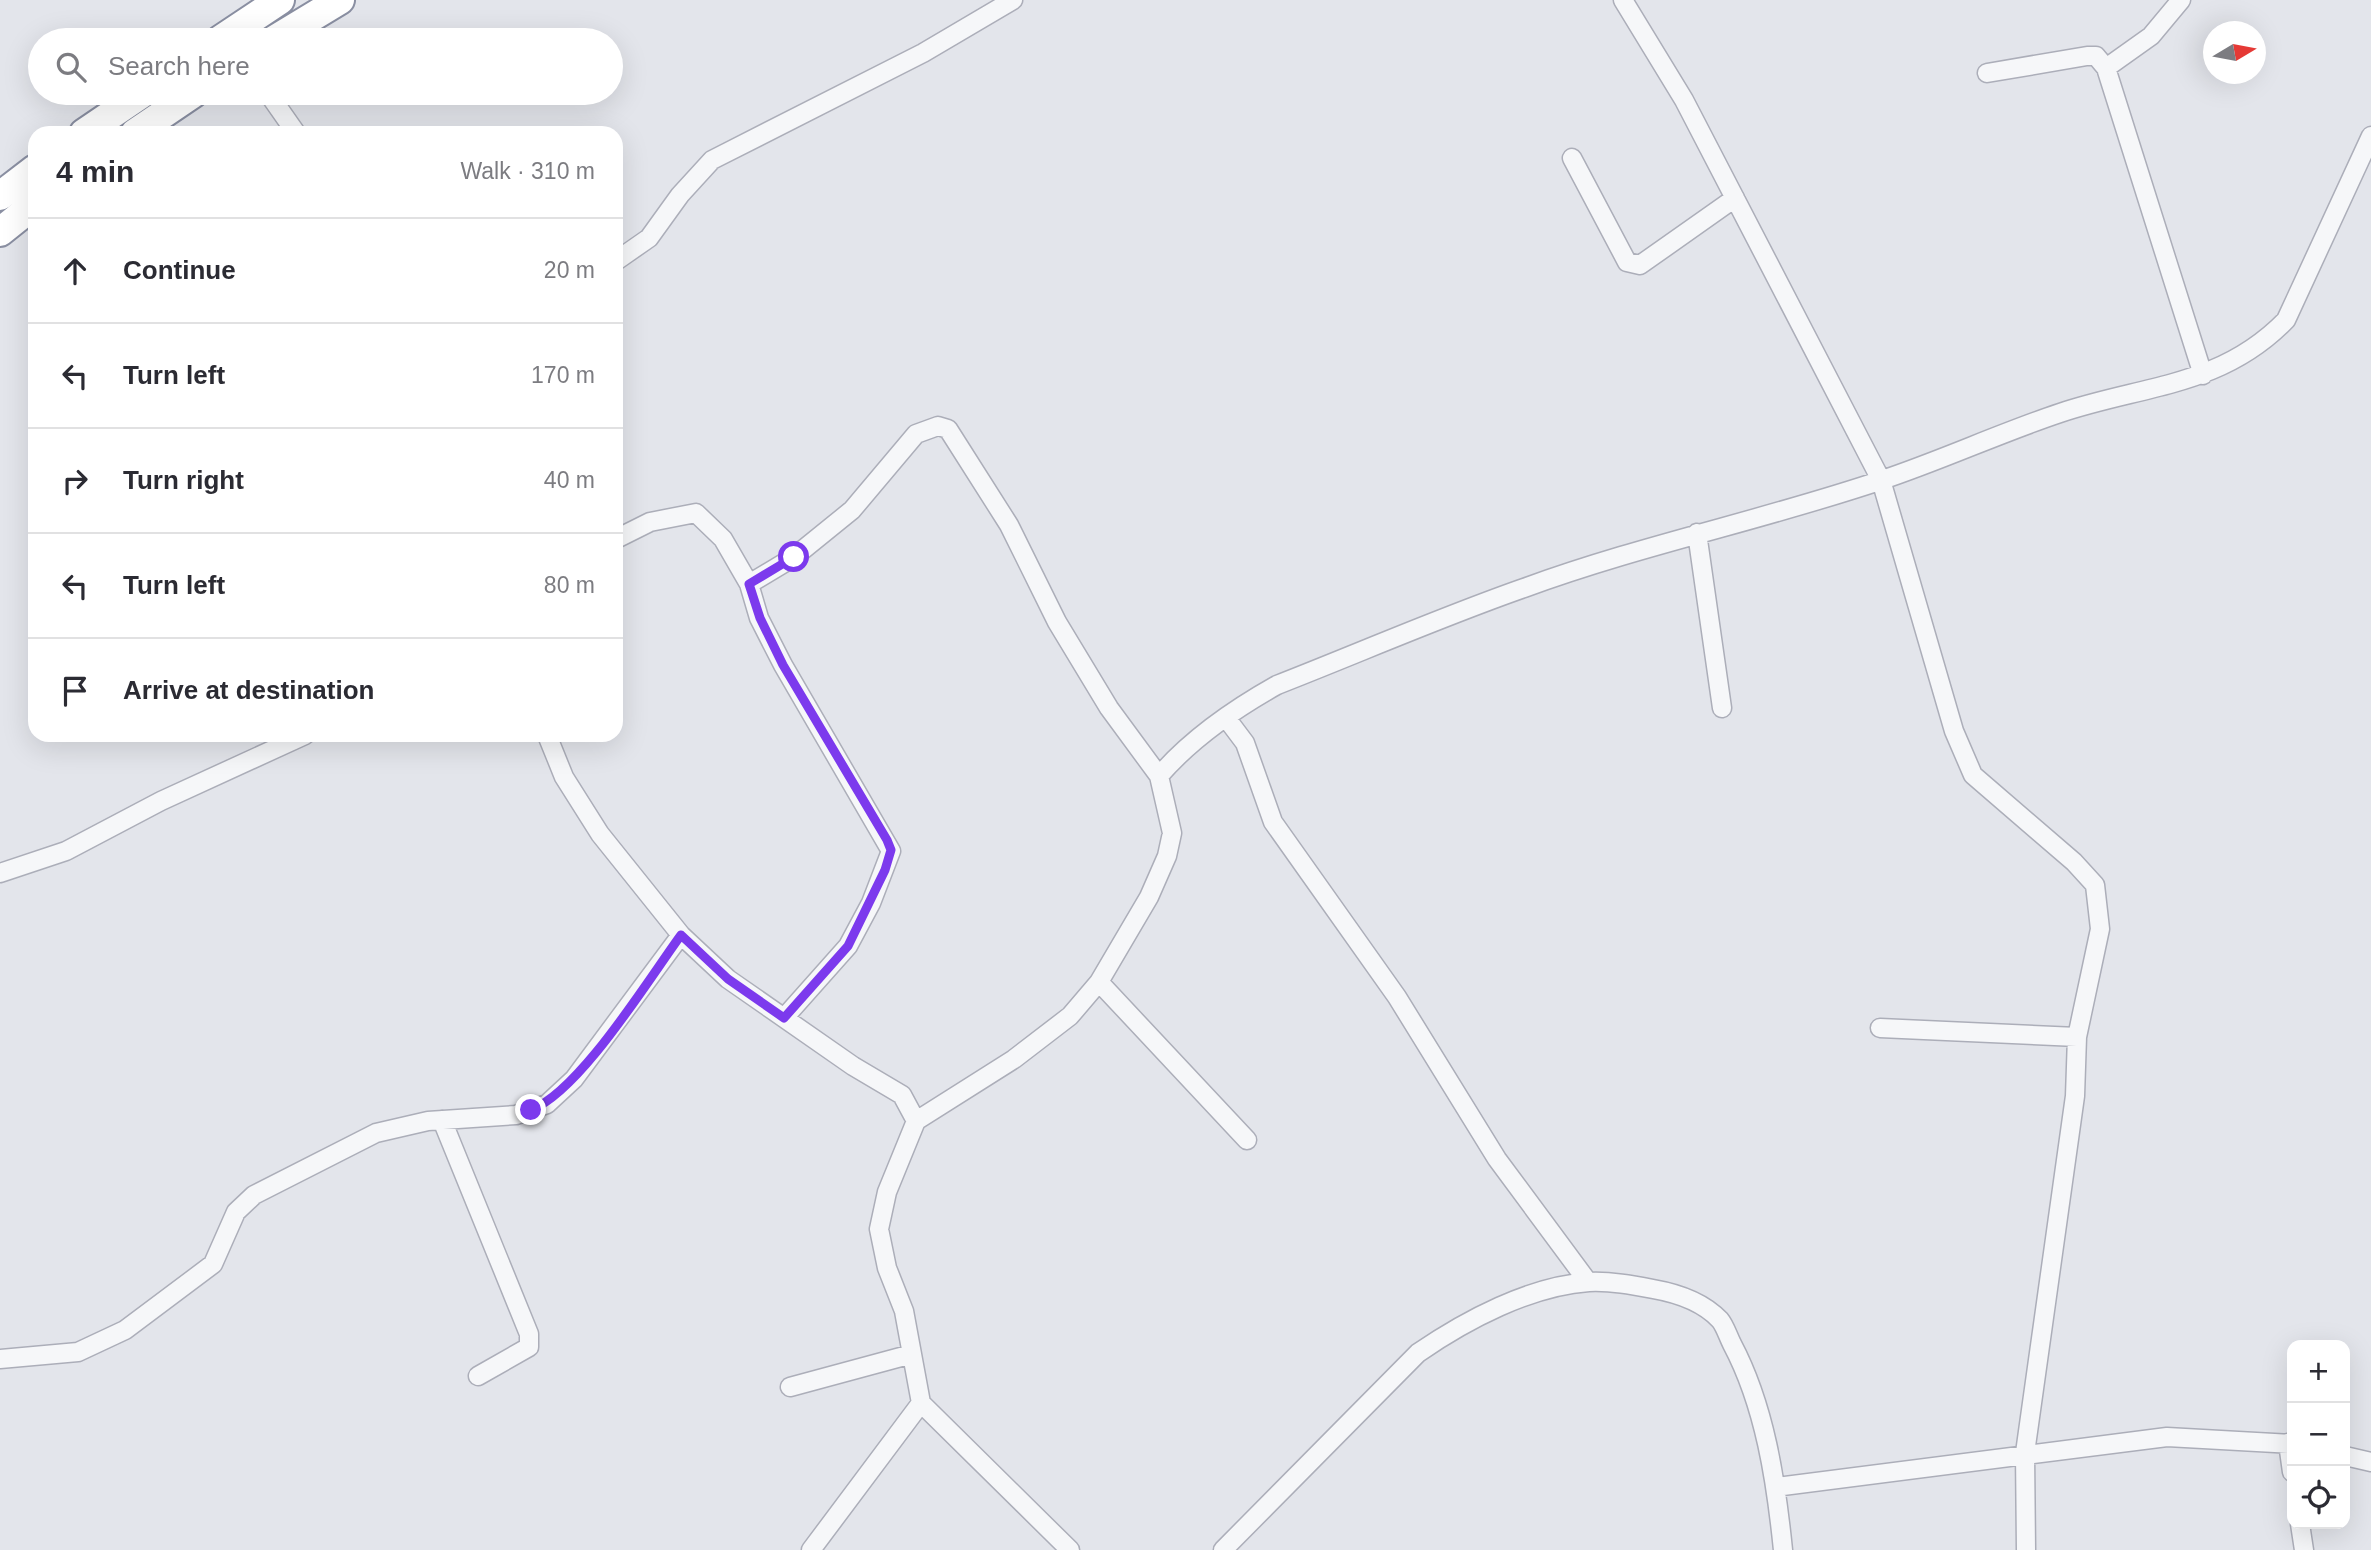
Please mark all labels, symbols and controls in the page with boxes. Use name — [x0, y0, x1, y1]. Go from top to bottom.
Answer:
north arrow — [2203, 21, 2266, 84]
search box — [28, 28, 623, 105]
icon: search — [52, 48, 90, 86]
text: Search here — [108, 51, 250, 81]
text: 4 min — [56, 155, 134, 188]
text: Walk · 310 m — [460, 158, 595, 184]
icon: ahead — [56, 252, 94, 290]
text: Continue — [123, 255, 236, 285]
text: 20 m — [544, 257, 595, 283]
icon: left — [56, 357, 94, 395]
text: Turn left — [123, 360, 225, 390]
text: 170 m — [531, 362, 595, 388]
icon: right — [56, 462, 94, 500]
text: Turn right — [123, 465, 244, 495]
text: 40 m — [544, 467, 595, 493]
route start — [778, 541, 809, 572]
icon: left — [56, 567, 94, 605]
text: Turn left — [123, 570, 225, 600]
text: 80 m — [544, 572, 595, 598]
icon: arrive — [56, 672, 94, 710]
text: Arrive at destination — [123, 675, 374, 705]
route end — [515, 1094, 546, 1125]
map controls — [2287, 1340, 2350, 1529]
button: + — [2287, 1340, 2350, 1403]
button: − — [2287, 1403, 2350, 1466]
button: locate — [2287, 1466, 2350, 1529]

